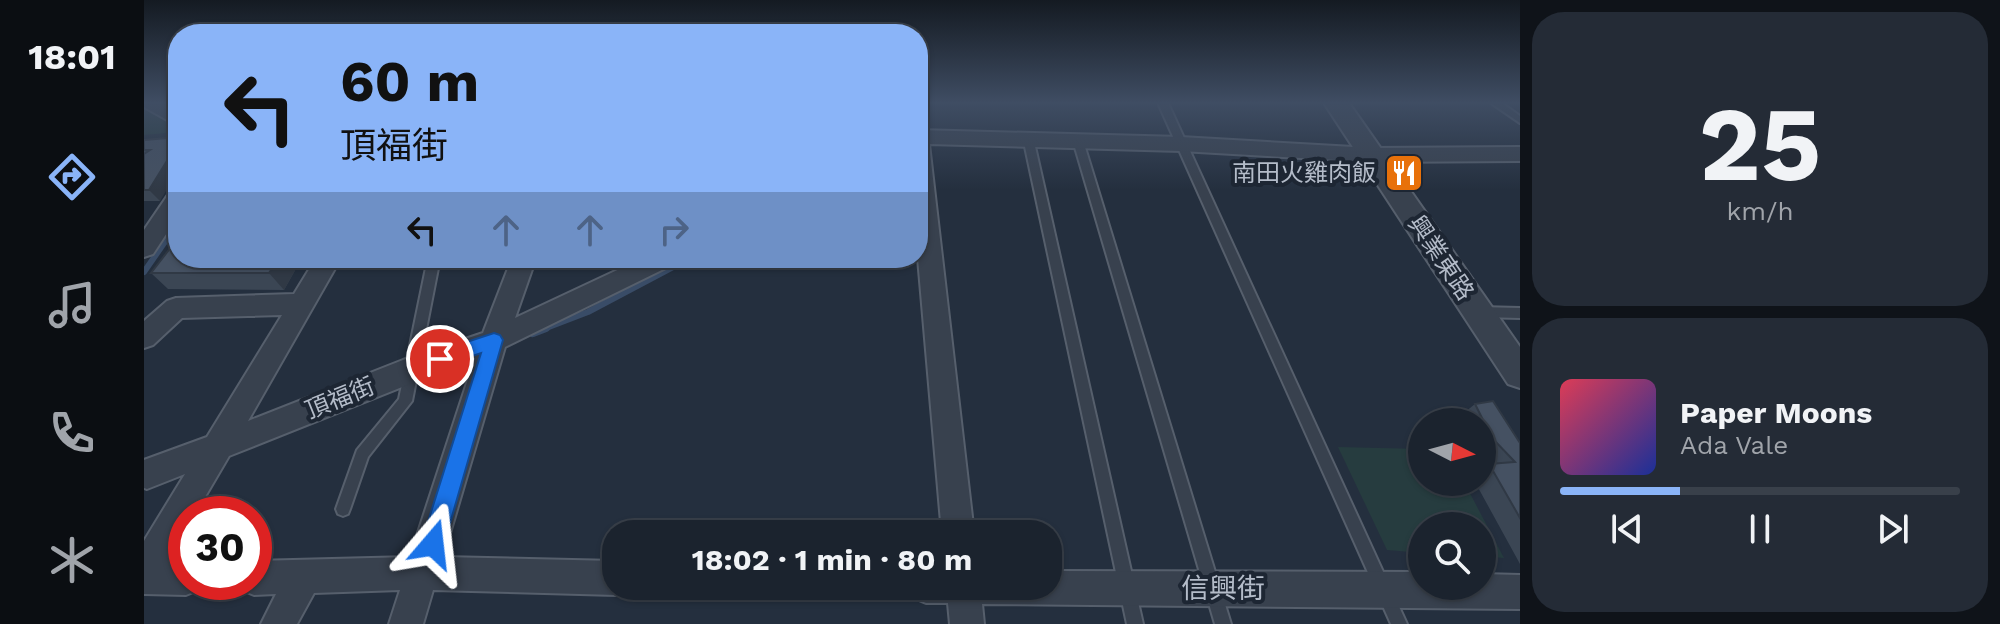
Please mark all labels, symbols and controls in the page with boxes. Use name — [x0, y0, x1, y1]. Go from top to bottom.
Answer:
text: 18:01 — [28, 36, 116, 78]
text: 60 m — [340, 49, 479, 115]
icon: left — [208, 56, 312, 160]
text: 25 — [1699, 83, 1821, 205]
text: 頂福街 — [340, 125, 448, 167]
icon: directions — [44, 149, 100, 205]
restaurant icon: 南田火雞肉飯 — [1383, 152, 1425, 194]
place label: 南田火雞肉飯 — [1232, 159, 1376, 187]
text: km/h — [1727, 196, 1793, 226]
icon: left — [400, 208, 444, 252]
icon: ahead — [484, 208, 528, 252]
icon: ahead — [568, 208, 612, 252]
icon: right — [652, 208, 696, 252]
street label: 興業東路 — [1403, 210, 1479, 306]
icon: music — [44, 277, 100, 333]
pin — [406, 325, 474, 393]
icon: arrive — [418, 337, 462, 381]
street label: 頂福街 — [301, 372, 379, 424]
text: Paper Moons — [1680, 395, 1872, 430]
icon: phone — [44, 405, 100, 461]
north arrow — [1408, 408, 1496, 496]
map controls — [1408, 408, 1496, 600]
text: Ada Vale — [1680, 430, 1788, 460]
speed limit sign: 30 — [168, 496, 272, 600]
position arrow — [391, 502, 475, 586]
icon: previous — [1605, 507, 1649, 551]
icon: pause — [1738, 507, 1782, 551]
icon: next — [1871, 507, 1915, 551]
button: search — [1408, 512, 1496, 600]
icon: climate — [44, 532, 100, 588]
text: 18:02 · 1 min · 80 m — [692, 542, 972, 577]
street label: 信興街 — [1181, 572, 1265, 605]

